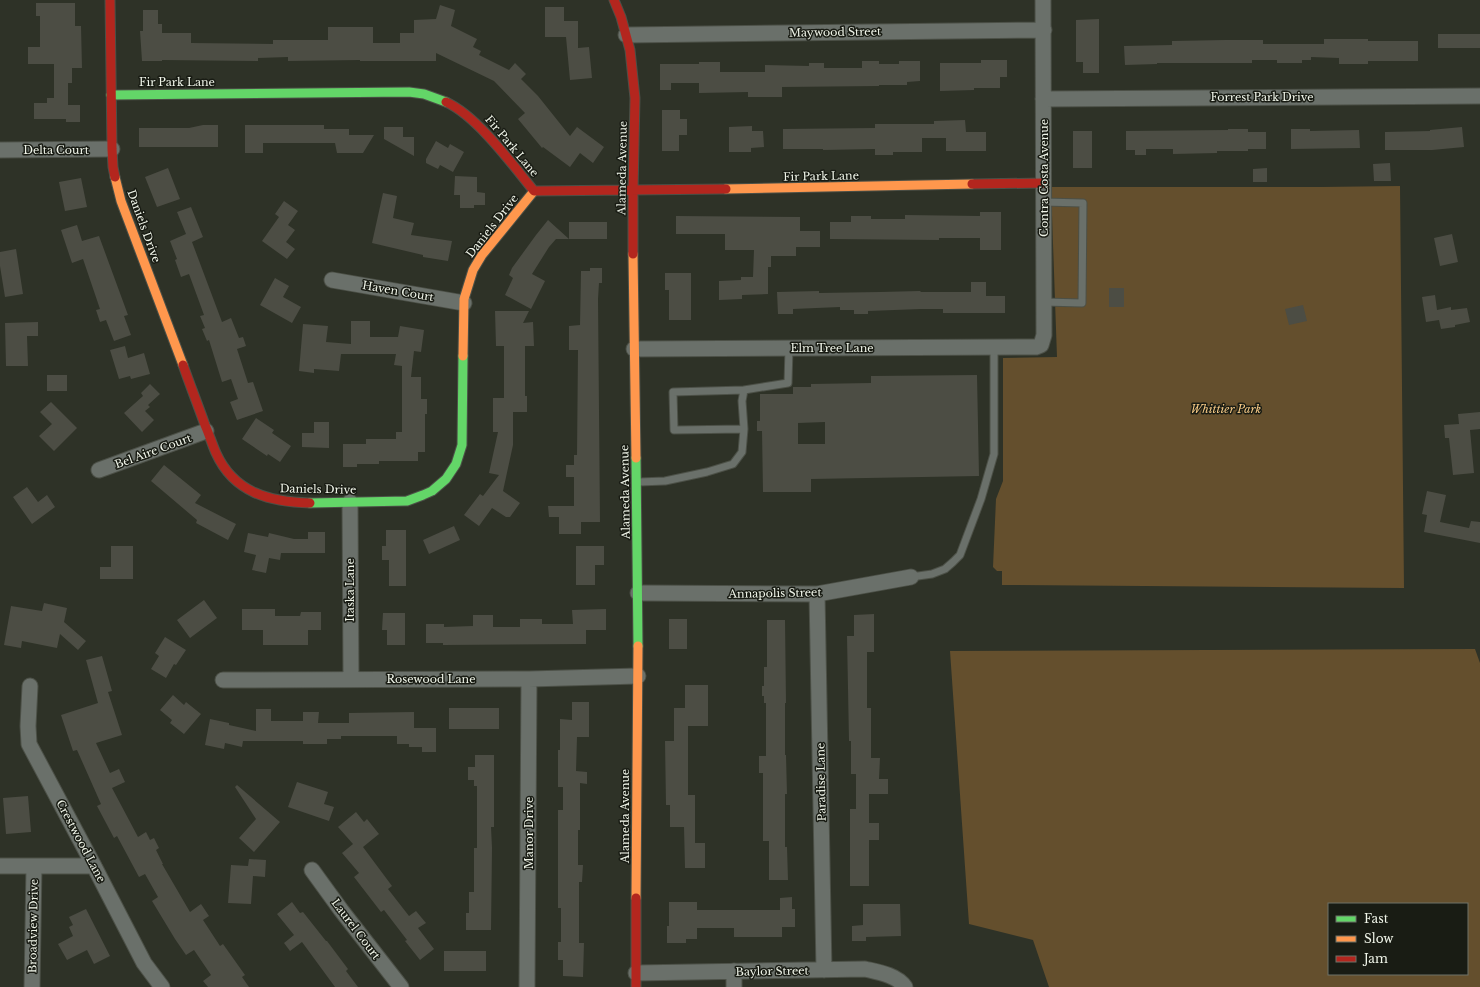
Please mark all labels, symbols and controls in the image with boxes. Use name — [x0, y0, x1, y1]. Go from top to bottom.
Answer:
street label: Maywood Street — [789, 24, 882, 40]
street label: Fir Park Lane — [139, 75, 215, 89]
street label: Forrest Park Drive — [1210, 90, 1314, 104]
street label: Fir Park Lane — [482, 112, 542, 180]
street label: Contra Costa Avenue — [1037, 119, 1051, 237]
street label: Alameda Avenue — [614, 121, 630, 216]
street label: Delta Court — [23, 143, 90, 157]
street label: Fir Park Lane — [783, 168, 859, 184]
street label: Daniels Drive — [124, 188, 164, 264]
street label: Daniels Drive — [463, 192, 521, 260]
street label: Haven Court — [361, 278, 436, 304]
street label: Elm Tree Lane — [790, 341, 874, 355]
park label: Whittier Park — [1191, 402, 1262, 416]
street label: Bel Aire Court — [113, 430, 194, 471]
street label: Alameda Avenue — [617, 445, 633, 540]
street label: Daniels Drive — [280, 481, 356, 497]
street label: Itaska Lane — [343, 558, 357, 622]
street label: Annapolis Street — [727, 585, 822, 601]
street label: Rosewood Lane — [386, 672, 476, 686]
street label: Paradise Lane — [813, 743, 829, 821]
street label: Alameda Avenue — [618, 769, 632, 864]
street label: Crestwood Lane — [53, 797, 109, 885]
street label: Manor Drive — [522, 797, 536, 869]
street label: Broadview Drive — [25, 879, 41, 973]
street label: Laurel Court — [329, 896, 384, 963]
legend — [1328, 903, 1468, 975]
text: Fast — [1364, 911, 1389, 926]
text: Slow — [1364, 931, 1394, 946]
text: Jam — [1362, 951, 1388, 966]
street label: Baylor Street — [735, 963, 810, 979]

